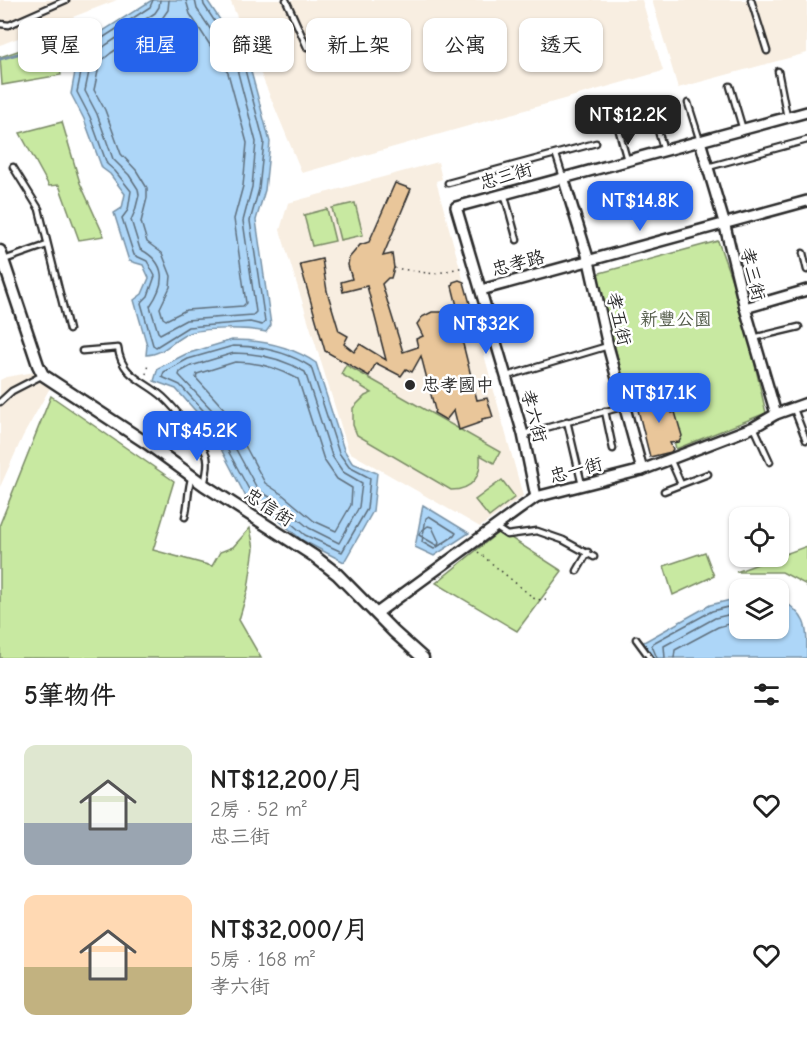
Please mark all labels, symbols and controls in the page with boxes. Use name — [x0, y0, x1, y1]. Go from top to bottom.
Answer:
chip: 買屋 — [18, 18, 102, 72]
chip: 租屋 — [114, 18, 198, 72]
chip: 篩選 — [210, 18, 294, 72]
chip: 新上架 — [306, 18, 411, 72]
chip: 公寓 — [423, 18, 507, 72]
chip: 透天 — [519, 18, 603, 72]
pin: NT$12.2K — [566, 95, 690, 146]
text: NT$12.2K — [589, 103, 667, 126]
street label: 忠三街 — [477, 159, 535, 194]
pin: NT$14.8K — [578, 181, 702, 232]
text: NT$14.8K — [601, 189, 679, 212]
street label: 孝三街 — [736, 245, 769, 303]
street label: 忠孝路 — [489, 246, 547, 281]
street label: 孝五街 — [602, 290, 635, 348]
pin: NT$32K — [437, 304, 535, 355]
park label: 新豐公園 — [640, 309, 712, 330]
text: NT$32K — [453, 312, 519, 335]
pin: NT$17.1K — [597, 373, 721, 424]
place label: 忠孝國中 — [422, 375, 494, 396]
marker: 忠孝國中 — [403, 378, 417, 392]
text: NT$17.1K — [621, 381, 697, 404]
street label: 孝六街 — [516, 387, 551, 445]
pin: NT$45.2K — [135, 411, 259, 462]
text: NT$45.2K — [157, 419, 237, 442]
street label: 忠一街 — [547, 453, 605, 488]
street label: 忠信街 — [240, 484, 297, 531]
map controls — [729, 507, 789, 639]
button: locate — [729, 507, 789, 567]
button: layers — [729, 579, 789, 639]
icon: filters — [750, 678, 783, 711]
text: 5筆物件 — [24, 681, 116, 711]
text: NT$12,200/月 — [210, 765, 364, 795]
icon: home — [72, 769, 144, 841]
icon: heart — [750, 789, 783, 822]
text: 2房 · 52 m² — [210, 798, 307, 821]
text: 忠三街 — [210, 825, 270, 848]
text: NT$32,000/月 — [210, 915, 369, 945]
icon: home — [72, 919, 144, 991]
icon: heart — [750, 939, 783, 972]
text: 5房 · 168 m² — [210, 948, 315, 971]
text: 孝六街 — [210, 975, 270, 998]

